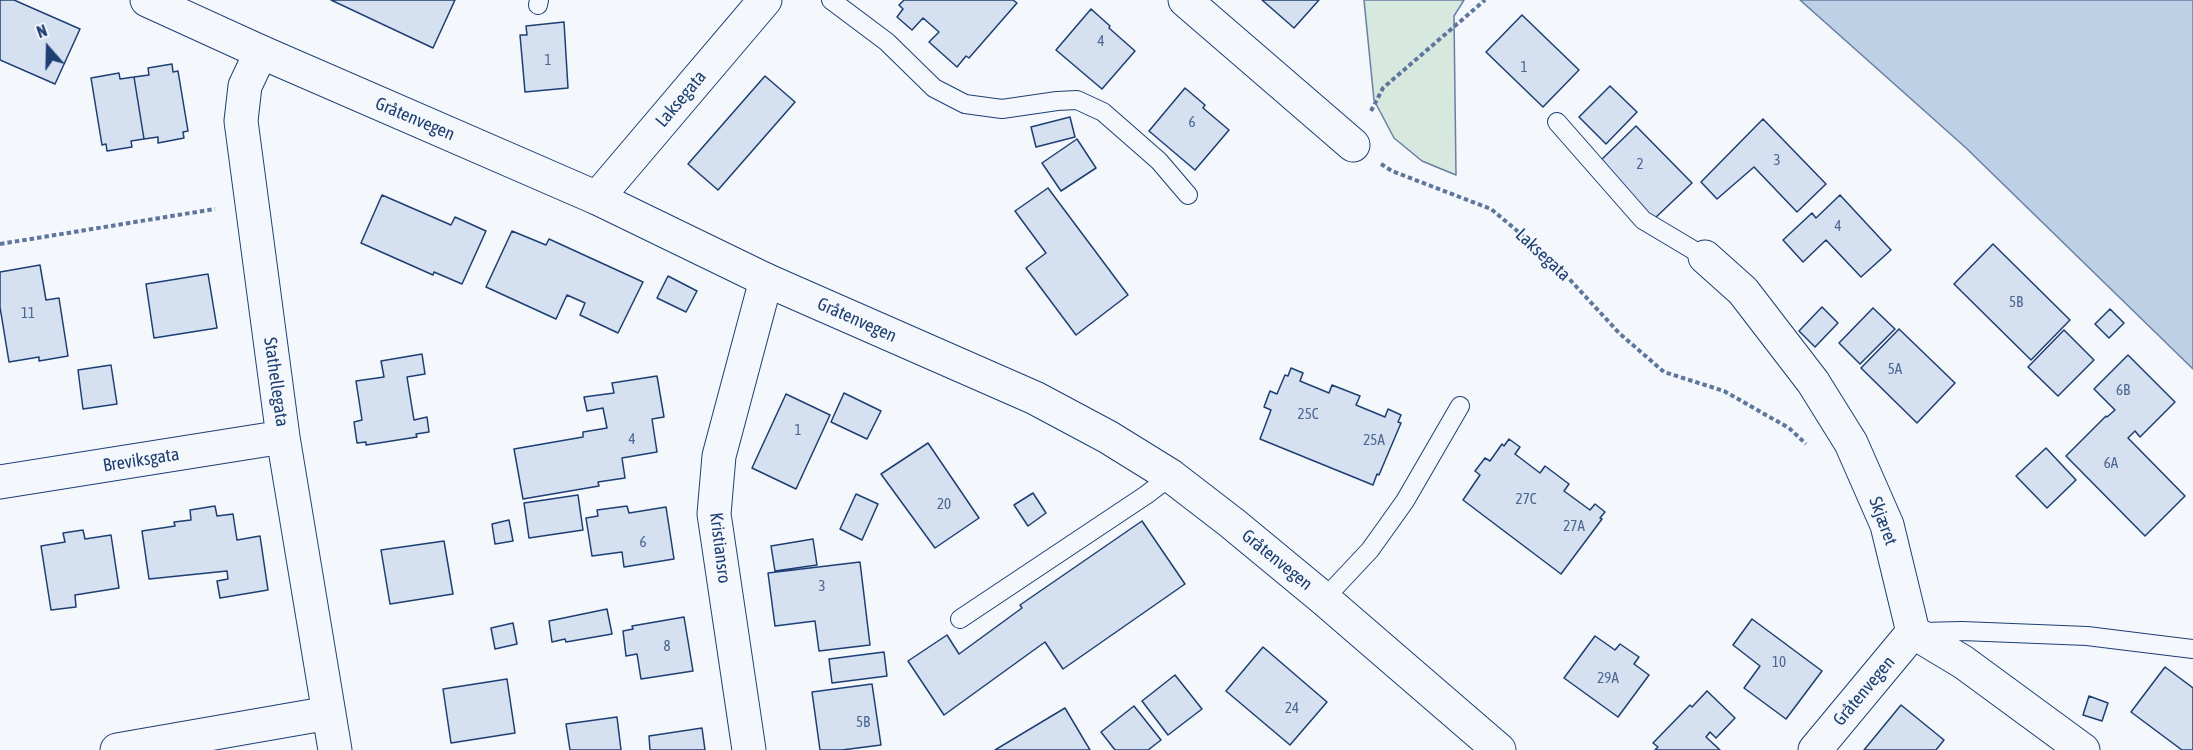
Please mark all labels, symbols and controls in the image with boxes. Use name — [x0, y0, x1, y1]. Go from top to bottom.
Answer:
north arrow — [18, 18, 78, 78]
text: N — [34, 21, 49, 41]
house number: 4 — [1097, 32, 1105, 50]
house number: 1 — [544, 51, 552, 69]
house number: 1 — [1520, 58, 1528, 76]
street label: Laksegata — [651, 66, 711, 132]
street label: Gråtenvegen — [372, 93, 458, 145]
house number: 6 — [1188, 113, 1196, 131]
house number: 3 — [1773, 151, 1781, 169]
house number: 2 — [1636, 155, 1644, 173]
house number: 4 — [1834, 217, 1842, 235]
street label: Laksegata — [1511, 224, 1575, 286]
street label: Gråtenvegen — [814, 293, 900, 347]
house number: 5B — [2009, 293, 2023, 311]
house number: 11 — [21, 304, 35, 322]
street label: Stathellegata — [259, 336, 293, 428]
house number: 5A — [1888, 360, 1902, 378]
house number: 6B — [2116, 381, 2130, 399]
house number: 25C — [1298, 405, 1318, 423]
house number: 1 — [794, 421, 802, 439]
house number: 4 — [628, 430, 636, 448]
house number: 25A — [1363, 431, 1385, 449]
street label: Breviksgata — [101, 443, 181, 477]
house number: 6A — [2104, 454, 2118, 472]
house number: 27C — [1516, 490, 1536, 508]
street label: Skjæret — [1864, 494, 1902, 548]
house number: 20 — [937, 495, 951, 513]
street label: Kristiansro — [705, 511, 735, 585]
house number: 27A — [1563, 517, 1585, 535]
street label: Gråtenvegen — [1237, 525, 1317, 595]
house number: 6 — [639, 533, 647, 551]
house number: 3 — [818, 577, 826, 595]
house number: 8 — [663, 637, 671, 655]
street label: Gråtenvegen — [1829, 652, 1899, 730]
house number: 10 — [1772, 653, 1786, 671]
house number: 29A — [1597, 669, 1619, 687]
house number: 24 — [1285, 699, 1299, 717]
house number: 5B — [856, 713, 870, 731]

